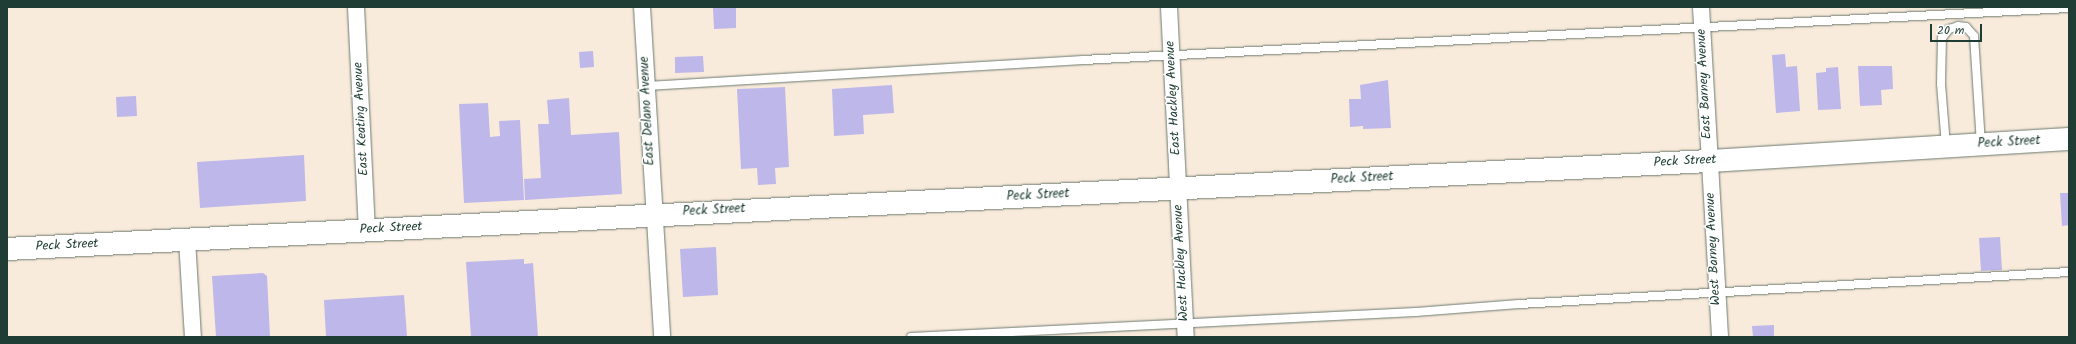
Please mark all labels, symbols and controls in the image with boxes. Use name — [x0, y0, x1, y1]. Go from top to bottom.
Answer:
scale bar — [1932, 16, 1984, 42]
text: 20 m — [1937, 21, 1964, 40]
street label: East Barney Avenue — [1694, 28, 1716, 140]
street label: East Hackley Avenue — [1163, 40, 1185, 156]
street label: East Delano Avenue — [637, 56, 659, 166]
street label: East Keating Avenue — [351, 62, 373, 176]
street label: Peck Street — [1977, 134, 2041, 152]
street label: Peck Street — [1653, 153, 1717, 171]
street label: Peck Street — [1330, 170, 1394, 188]
street label: Peck Street — [1006, 187, 1070, 205]
street label: West Barney Avenue — [1703, 192, 1725, 306]
street label: Peck Street — [682, 202, 746, 220]
street label: West Hackley Avenue — [1171, 204, 1193, 322]
street label: Peck Street — [359, 220, 423, 238]
street label: Peck Street — [35, 237, 99, 255]

